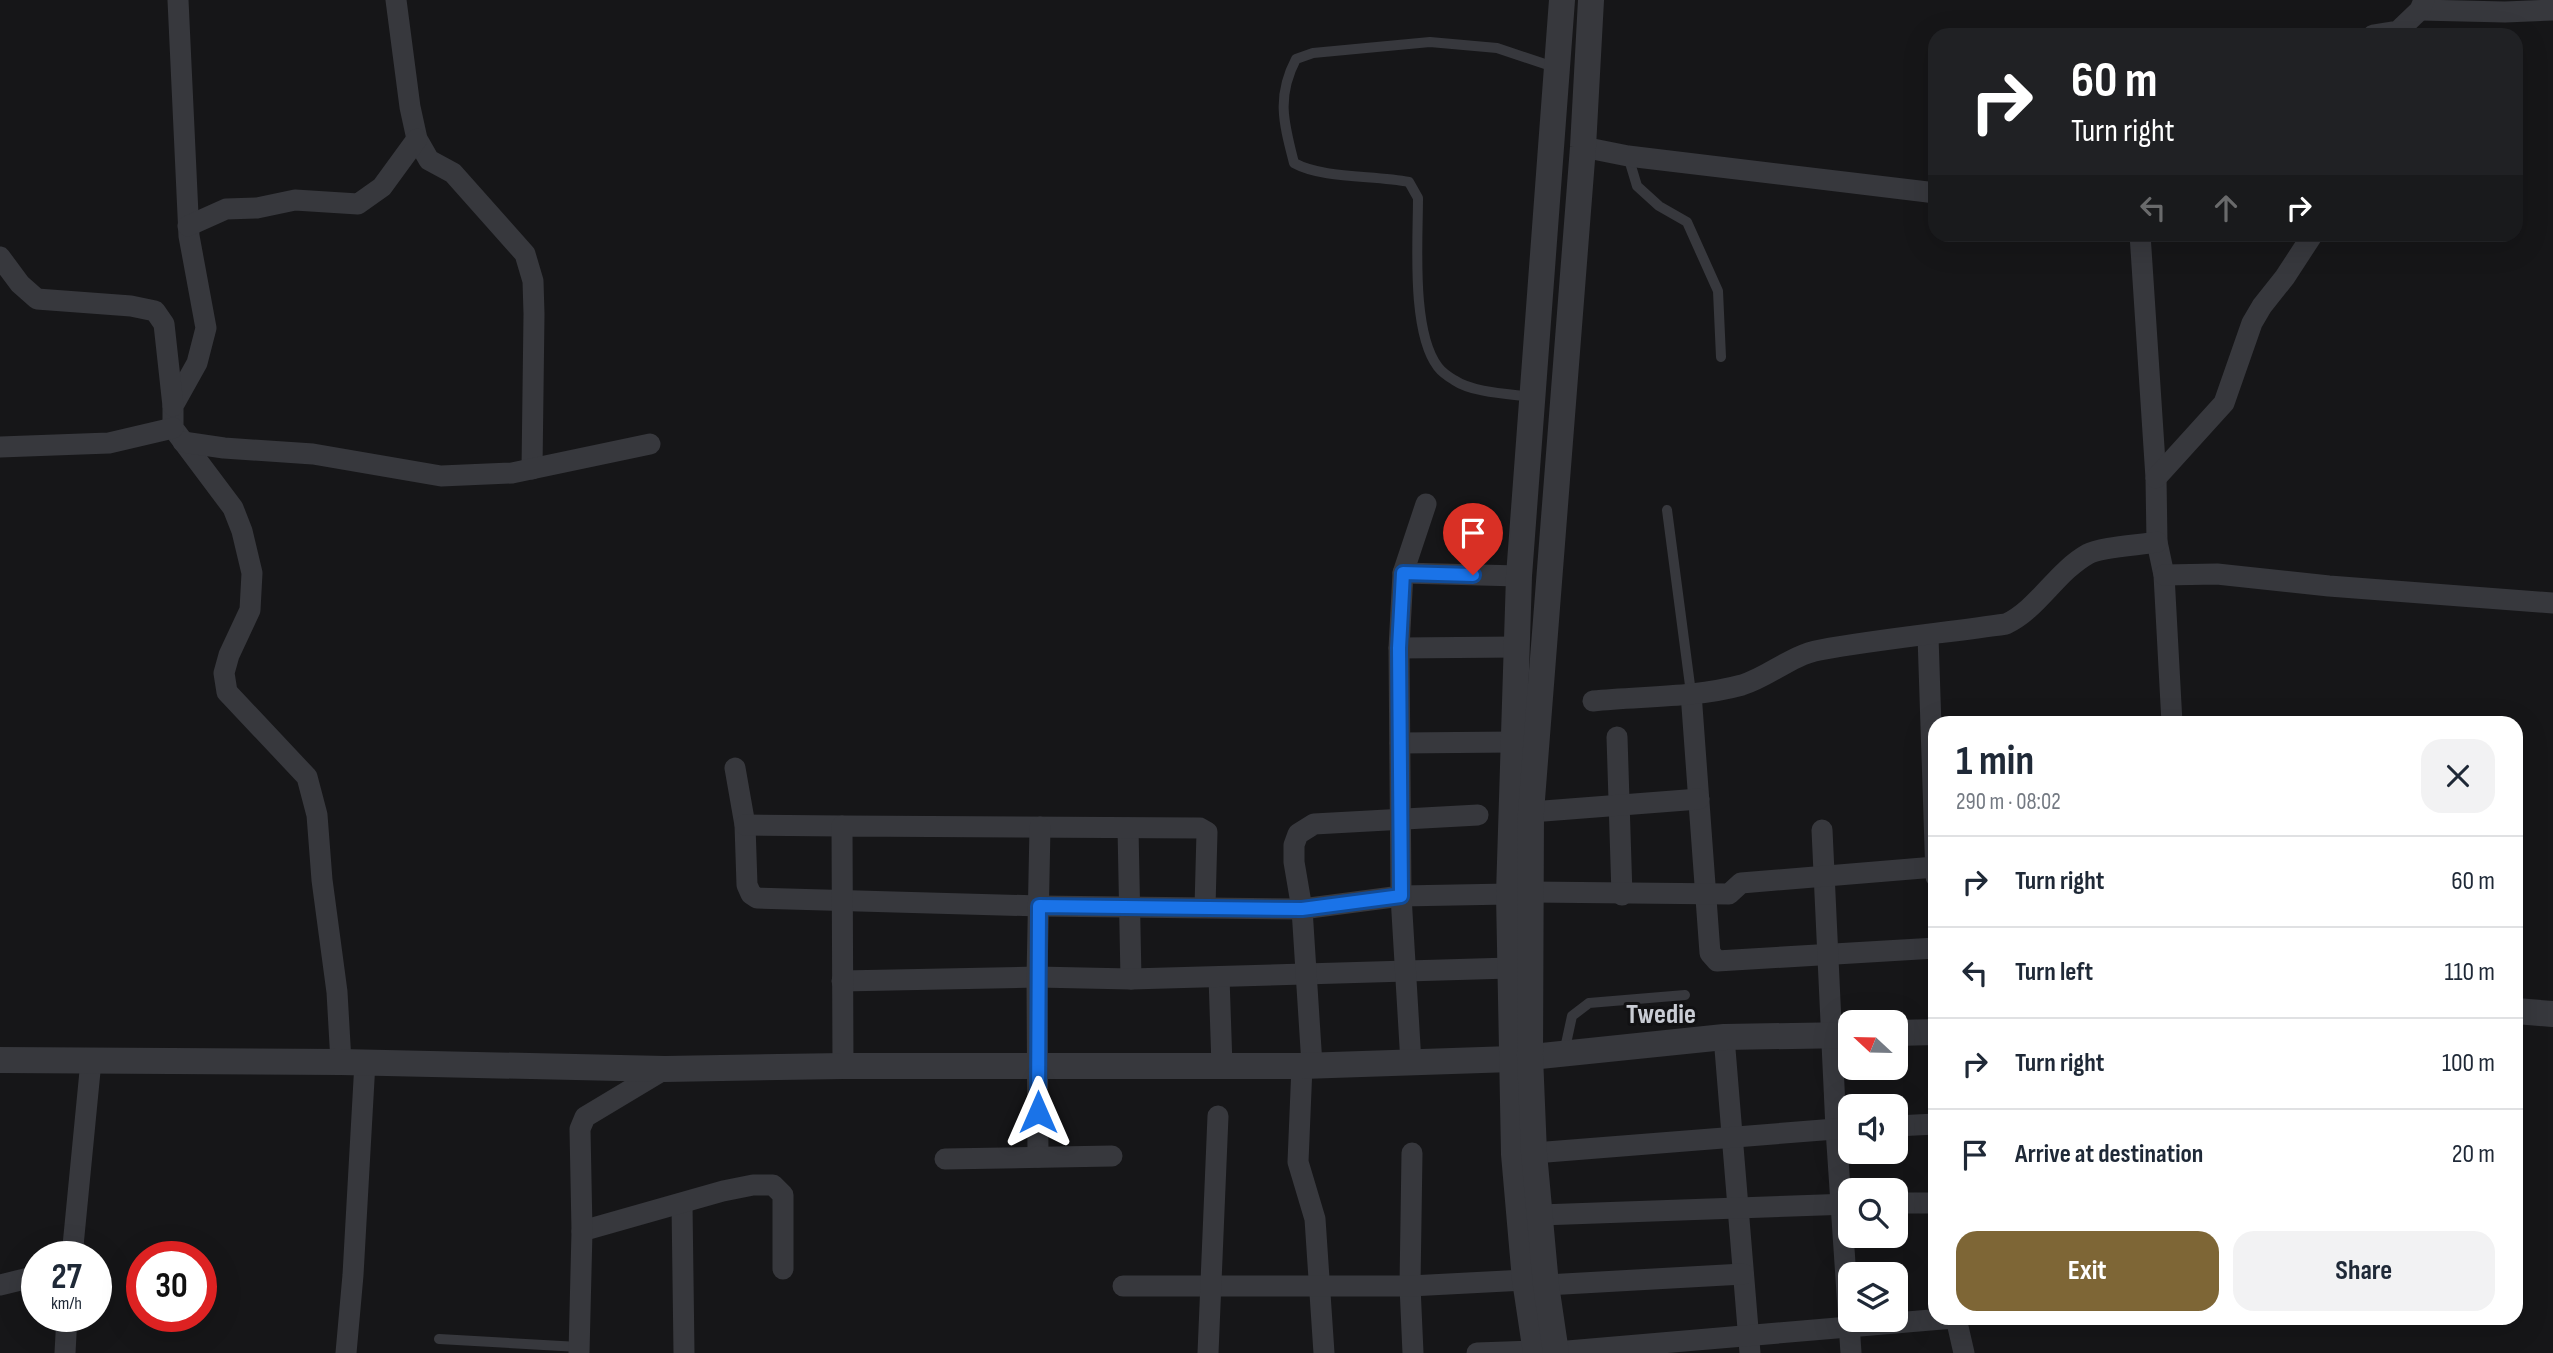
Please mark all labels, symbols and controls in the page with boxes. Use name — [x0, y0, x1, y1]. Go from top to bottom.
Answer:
text: 60 m — [2071, 52, 2158, 111]
icon: right — [1956, 56, 2047, 147]
text: Turn right — [2071, 112, 2175, 151]
icon: left — [2134, 189, 2172, 227]
icon: ahead — [2207, 189, 2245, 227]
icon: right — [2280, 189, 2318, 227]
pin — [1443, 503, 1503, 575]
icon: arrive — [1454, 514, 1492, 552]
text: 1 min — [1956, 736, 2034, 787]
button: close — [2421, 739, 2495, 813]
text: 290 m · 08:02 — [1956, 788, 2061, 816]
icon: right — [1956, 863, 1994, 901]
text: Turn right — [2015, 866, 2104, 897]
text: 60 m — [2451, 866, 2495, 897]
icon: left — [1956, 954, 1994, 992]
text: Turn left — [2015, 957, 2093, 988]
text: 110 m — [2444, 957, 2495, 988]
district label: Twedie — [1626, 998, 1696, 1031]
north arrow — [1838, 1010, 1908, 1080]
map controls — [1838, 1010, 1908, 1332]
icon: right — [1956, 1045, 1994, 1083]
text: Turn right — [2015, 1048, 2104, 1079]
text: 100 m — [2442, 1048, 2495, 1079]
position arrow — [1001, 1075, 1075, 1149]
button: sound — [1838, 1094, 1908, 1164]
icon: arrive — [1956, 1136, 1994, 1174]
text: Arrive at destination — [2015, 1139, 2203, 1170]
text: 20 m — [2452, 1139, 2495, 1170]
button: search — [1838, 1178, 1908, 1248]
button: Exit — [1956, 1231, 2219, 1311]
button: Share — [2233, 1231, 2495, 1311]
speed limit sign: 30 — [126, 1241, 217, 1332]
text: 27 — [51, 1256, 82, 1299]
button: layers — [1838, 1262, 1908, 1332]
text: km/h — [51, 1293, 82, 1314]

